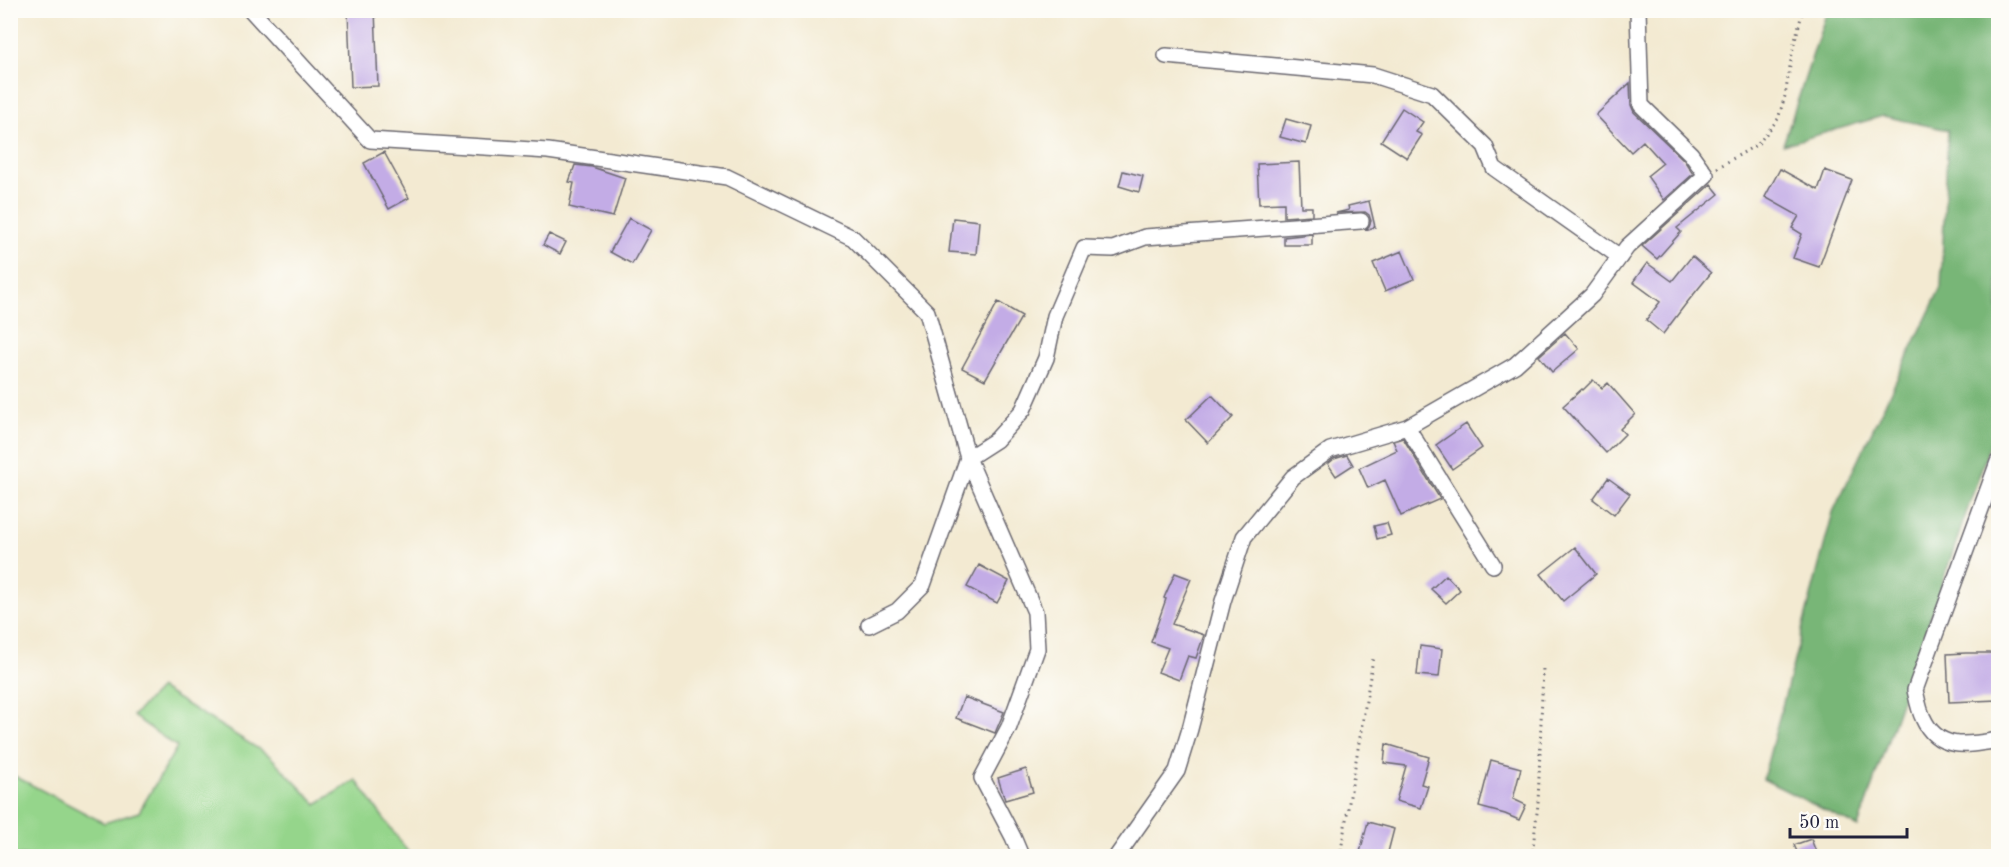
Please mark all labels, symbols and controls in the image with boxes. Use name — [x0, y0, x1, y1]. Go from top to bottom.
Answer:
scale bar — [1790, 801, 1907, 839]
text: 50 m — [1799, 814, 1839, 832]

